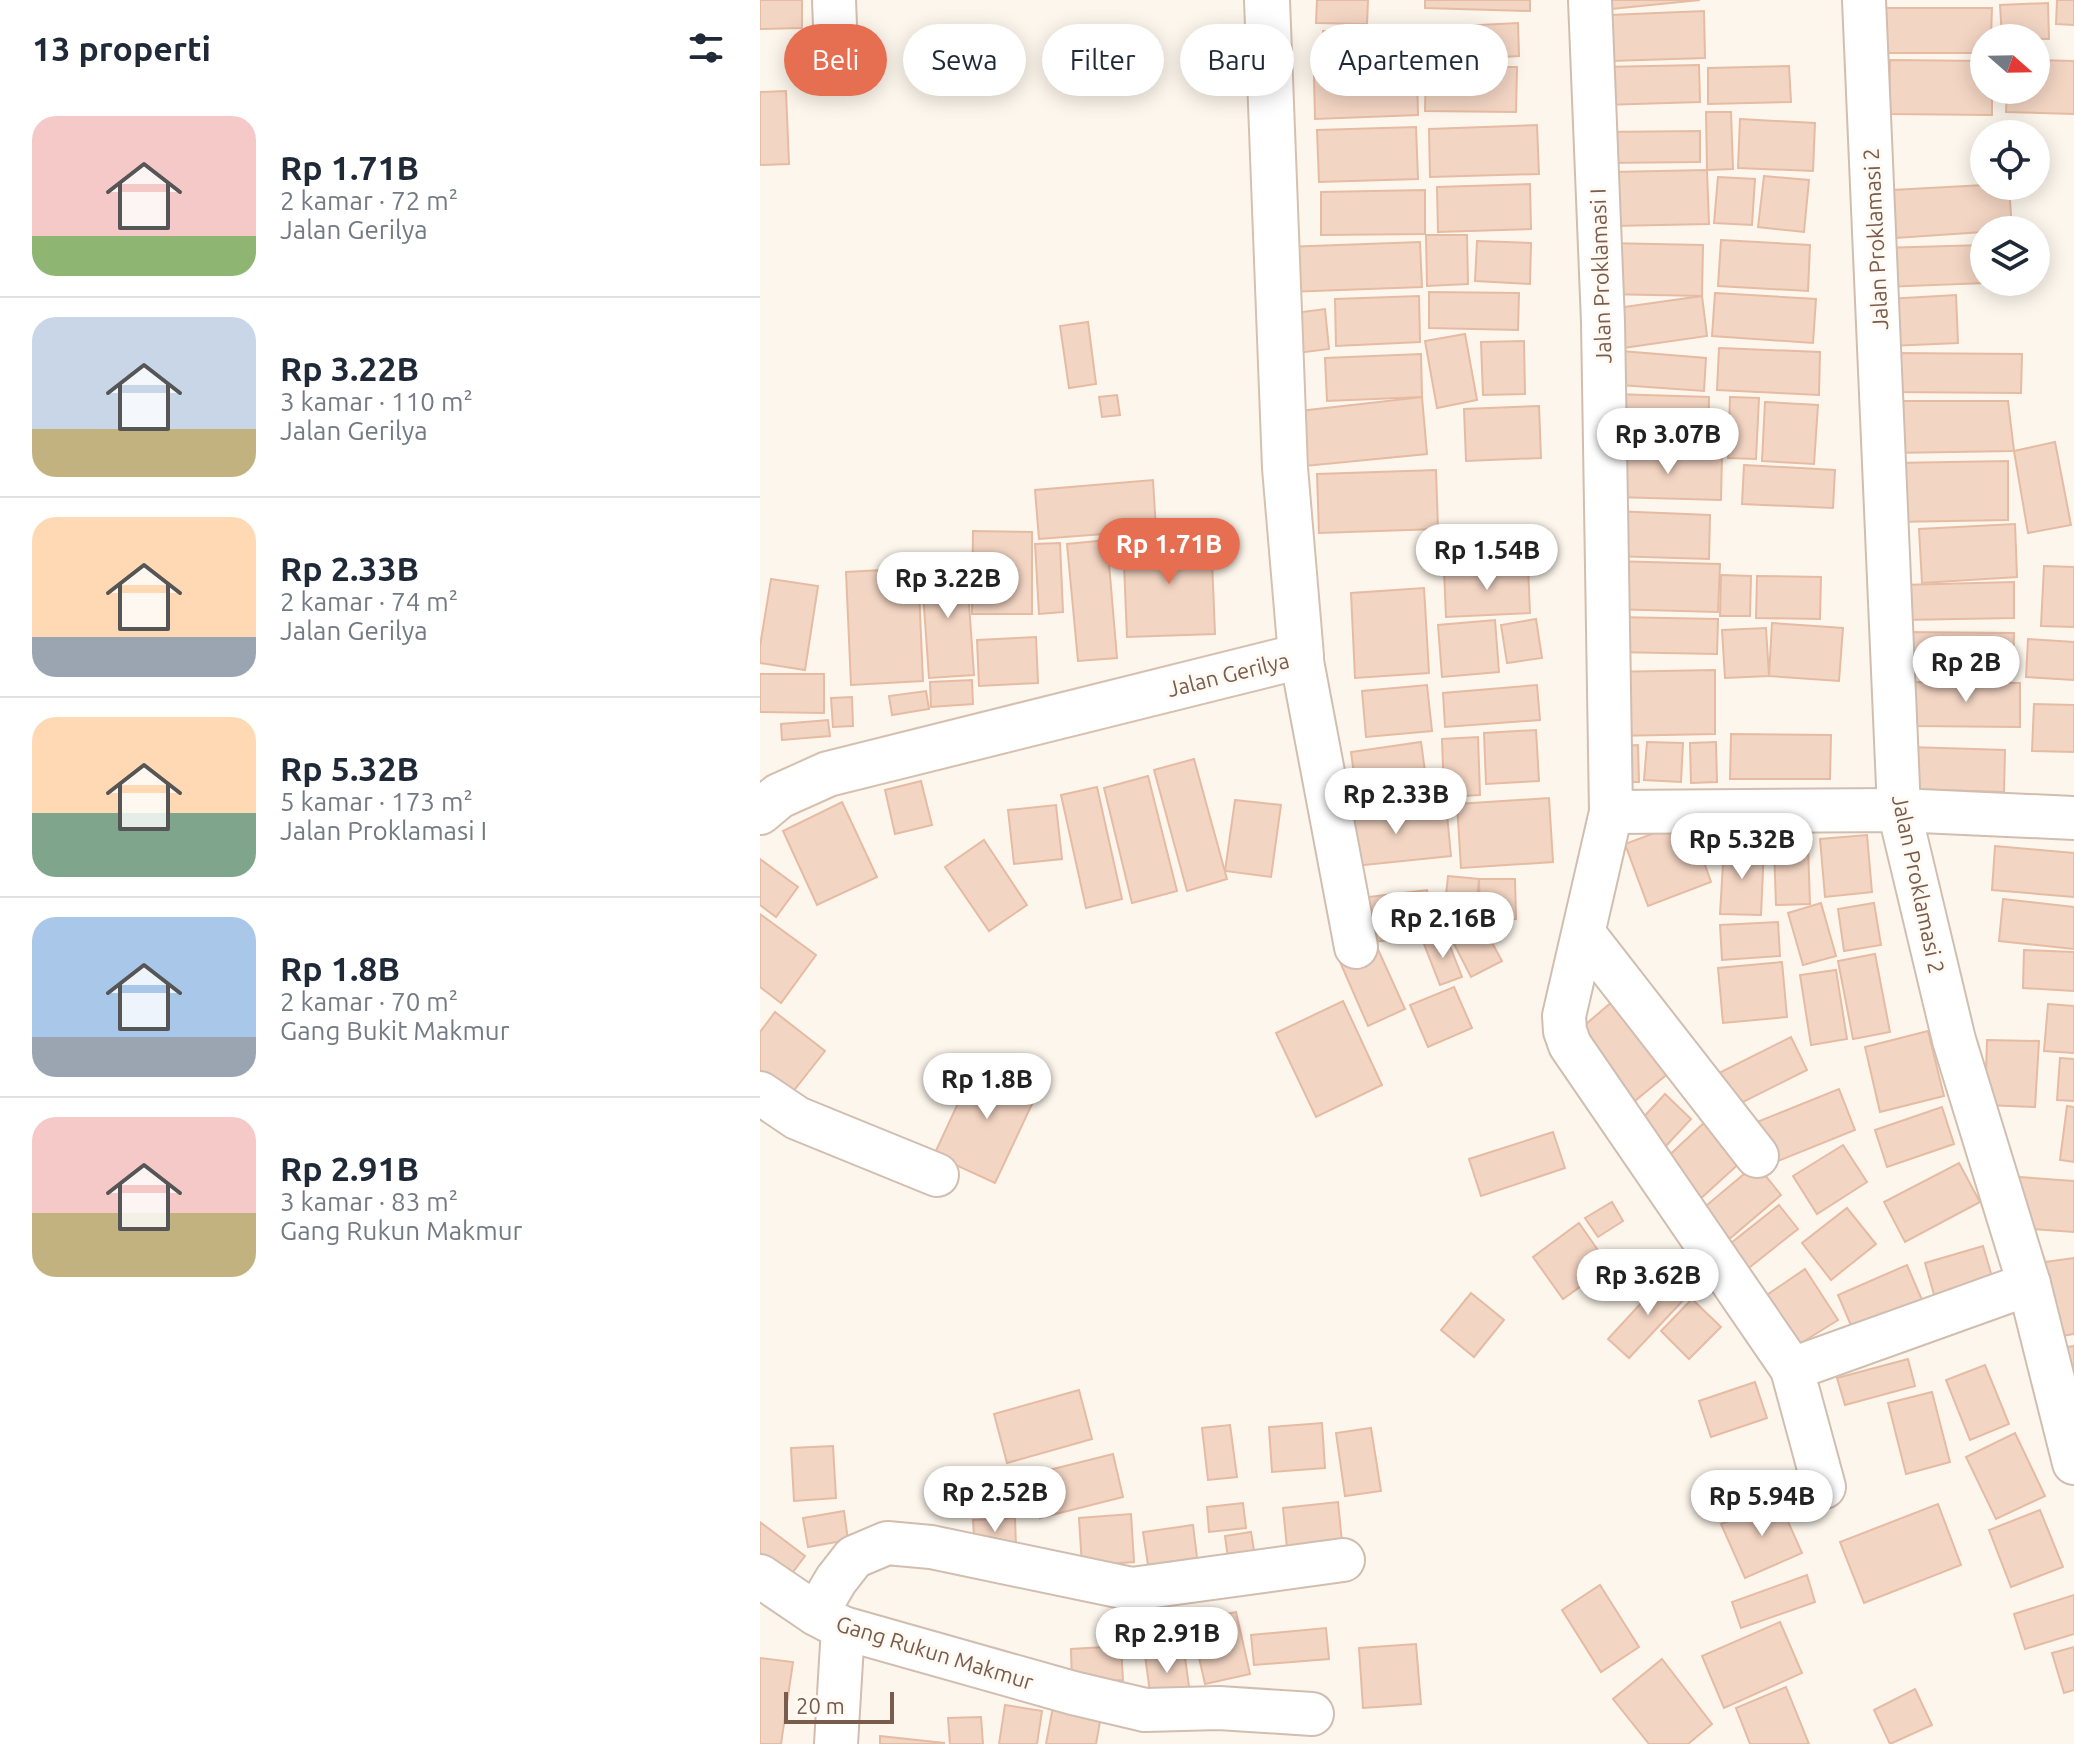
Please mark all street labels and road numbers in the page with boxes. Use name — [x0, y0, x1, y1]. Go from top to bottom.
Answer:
street label: Jalan Proklamasi 2 — [1858, 147, 1892, 331]
street label: Jalan Proklamasi I — [1584, 188, 1616, 364]
street label: Jalan Gerilya — [1164, 647, 1292, 701]
street label: Jalan Proklamasi 2 — [1888, 792, 1950, 976]
street label: Gang Rukun Makmur — [833, 1610, 1037, 1694]

